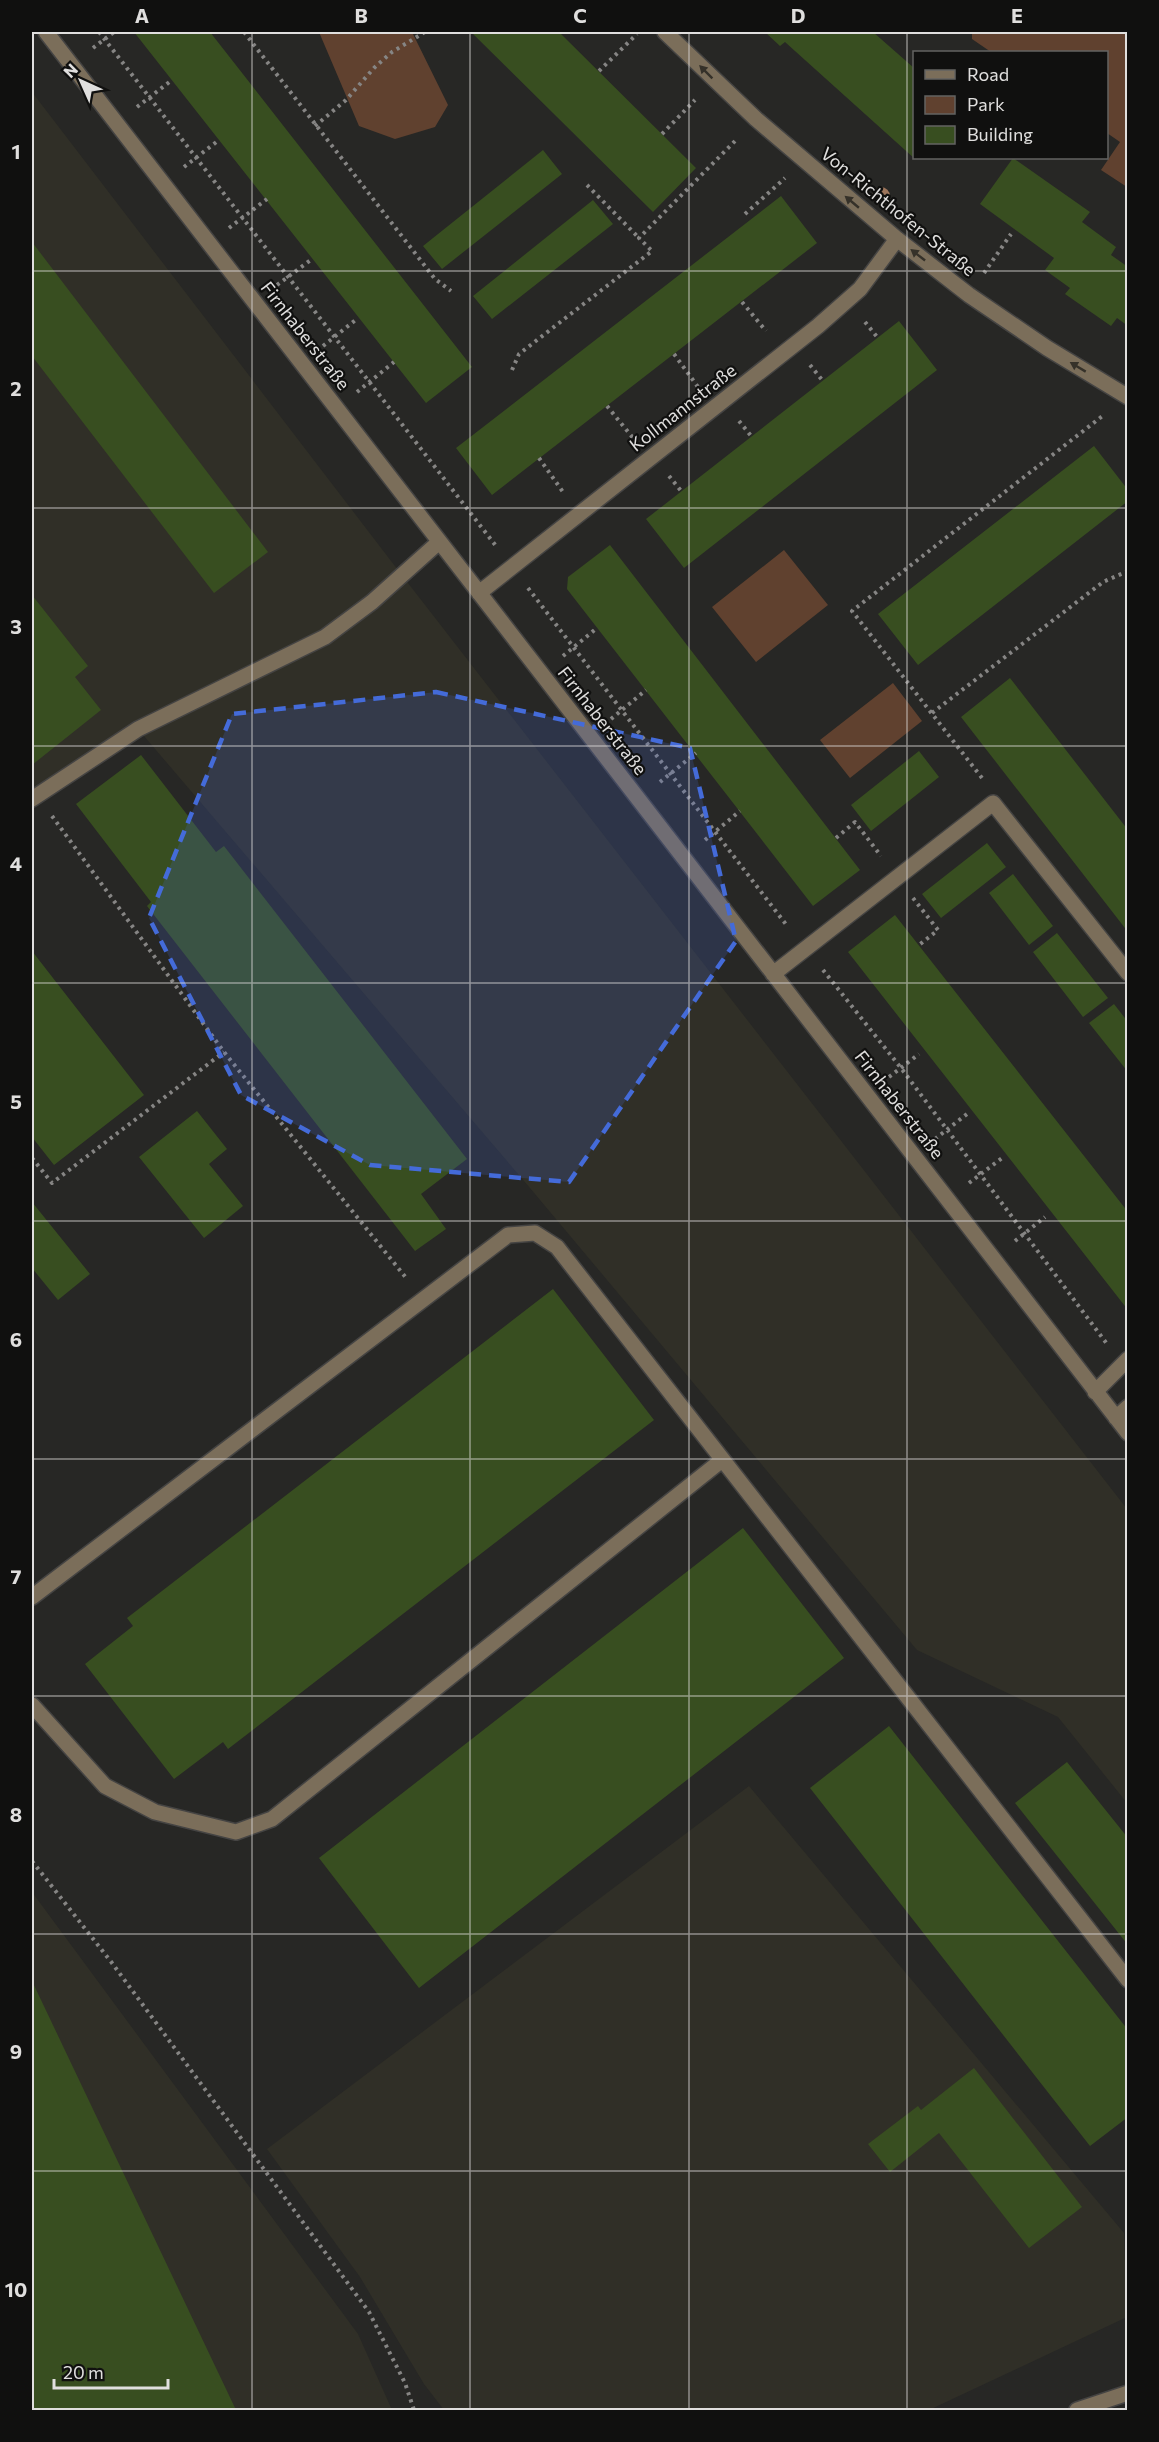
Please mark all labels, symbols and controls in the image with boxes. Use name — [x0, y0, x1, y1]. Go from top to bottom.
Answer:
text: A — [135, 3, 149, 27]
text: B — [354, 3, 368, 27]
text: C — [573, 3, 587, 27]
text: D — [791, 3, 805, 27]
text: E — [1011, 3, 1023, 27]
north arrow — [51, 51, 111, 111]
legend — [913, 51, 1108, 159]
text: N — [59, 59, 81, 81]
text: Road — [967, 63, 1009, 85]
one-way arrow — [700, 66, 714, 80]
text: Park — [967, 93, 1005, 115]
text: Building — [967, 123, 1033, 145]
text: 1 — [11, 139, 21, 163]
street label: Von-Richthofen-Straße — [817, 142, 980, 280]
one-way arrow — [844, 195, 860, 208]
one-way arrow — [910, 250, 925, 262]
street label: Firnhaberstraße — [257, 277, 355, 394]
street label: Kollmannstraße — [625, 359, 740, 456]
one-way arrow — [1070, 361, 1086, 372]
text: 2 — [10, 376, 22, 400]
text: 3 — [10, 614, 22, 638]
street label: Firnhaberstraße — [554, 662, 652, 779]
text: 4 — [10, 851, 22, 875]
street label: Firnhaberstraße — [851, 1046, 949, 1163]
text: 5 — [10, 1089, 22, 1113]
text: 6 — [10, 1327, 22, 1351]
text: 7 — [11, 1564, 22, 1588]
text: 8 — [10, 1802, 22, 1826]
text: 9 — [10, 2039, 22, 2063]
text: 10 — [5, 2277, 27, 2301]
scale bar — [54, 2352, 168, 2390]
text: 20 m — [63, 2361, 104, 2383]

